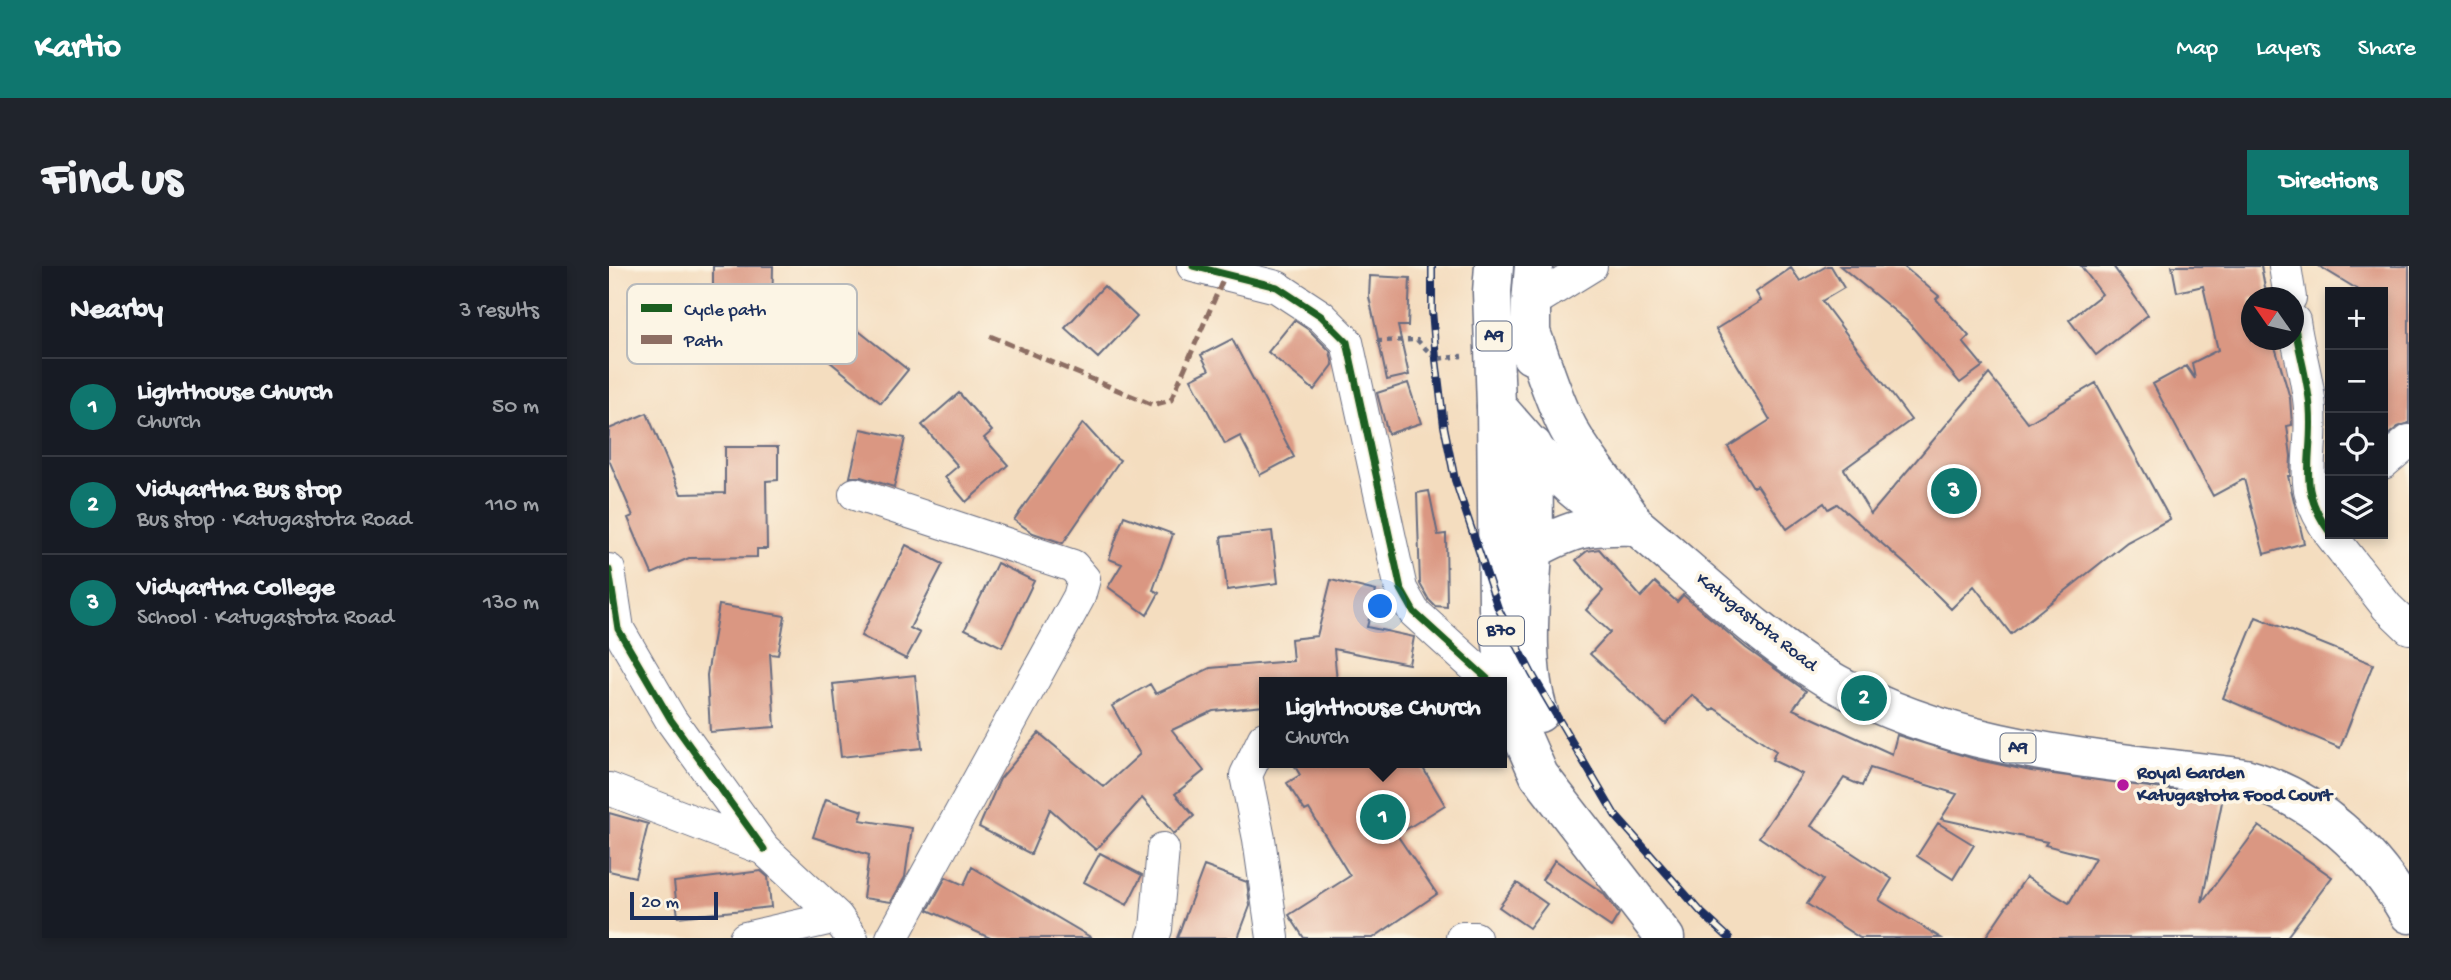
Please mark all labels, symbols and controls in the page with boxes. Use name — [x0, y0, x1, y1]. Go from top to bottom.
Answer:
text: Kartio — [35, 30, 121, 68]
text: Map — [2176, 35, 2218, 64]
text: Layers — [2256, 35, 2320, 64]
text: Share — [2358, 35, 2416, 64]
button: Directions — [2247, 150, 2409, 215]
text: Find us — [42, 153, 182, 211]
legend — [627, 284, 857, 364]
north arrow — [2241, 287, 2304, 350]
map controls — [2325, 287, 2388, 539]
button: + — [2325, 287, 2388, 350]
text: Nearby — [70, 294, 163, 329]
text: 3 results — [459, 298, 539, 325]
text: Cycle path — [684, 300, 766, 323]
road number: A9 — [1477, 322, 1512, 350]
text: Path — [683, 331, 723, 354]
button: − — [2325, 350, 2388, 413]
text: Lighthouse Church — [137, 378, 333, 409]
text: 1 — [88, 394, 98, 421]
text: 50 m — [492, 394, 539, 421]
text: Church — [137, 409, 201, 436]
button: locate — [2325, 413, 2388, 476]
pin: 3 — [1931, 465, 1977, 517]
text: Vidyartha Bus stop — [137, 476, 342, 507]
button: layers — [2325, 476, 2388, 539]
text: 2 — [87, 492, 99, 519]
text: 110 m — [486, 492, 539, 519]
text: Bus stop · Katugastota Road — [137, 507, 412, 534]
street label: Katugastota Road — [1691, 568, 1823, 679]
text: Vidyartha College — [137, 574, 335, 605]
your location — [1363, 589, 1397, 623]
text: 3 — [87, 590, 99, 617]
text: 130 m — [483, 590, 539, 617]
text: School · Katugastota Road — [137, 605, 394, 632]
road number: B70 — [1478, 617, 1524, 646]
pin: 2 — [1841, 672, 1887, 724]
popup — [1259, 677, 1507, 768]
text: Lighthouse Church — [1285, 694, 1481, 725]
text: Church — [1285, 725, 1349, 752]
road number: A9 — [2001, 734, 2035, 762]
place label: Royal Garden Katugastota Food Court — [2136, 763, 2334, 808]
marker: Royal Garden Katugastota Food Court — [2115, 777, 2131, 793]
pin: 1 — [1360, 791, 1406, 843]
scale bar — [630, 889, 717, 921]
text: 20 m — [641, 892, 679, 915]

